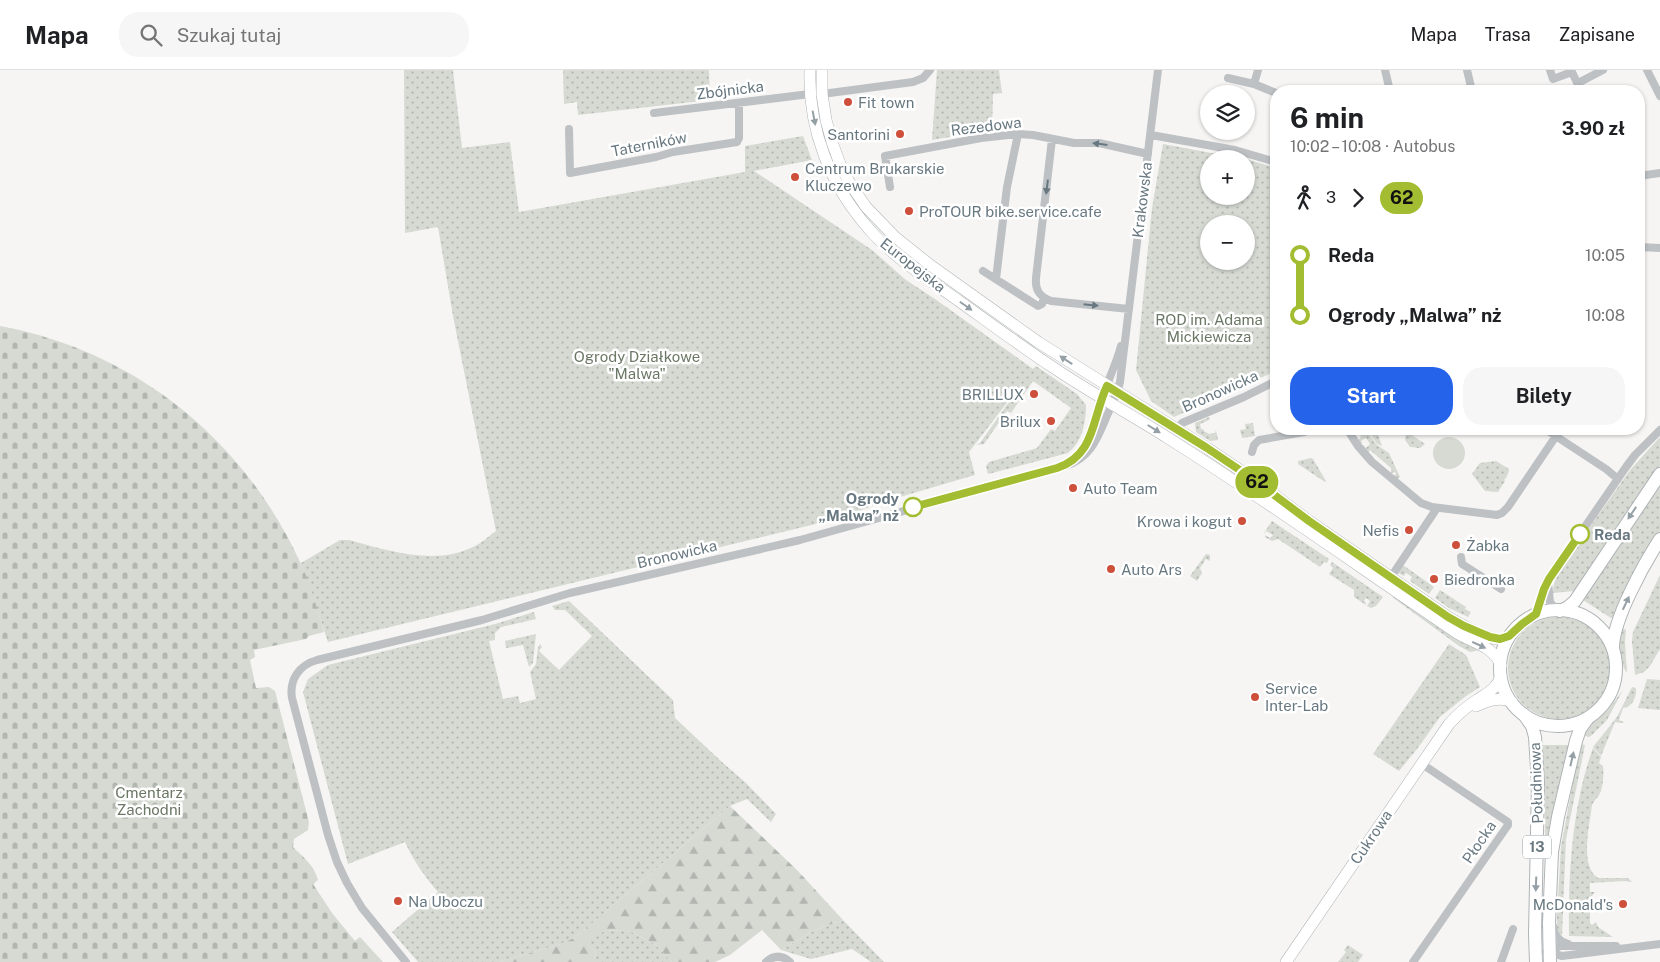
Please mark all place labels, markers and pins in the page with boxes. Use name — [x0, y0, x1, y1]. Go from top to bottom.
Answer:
place label: Fit town — [858, 94, 914, 111]
marker: Fit town — [842, 96, 854, 108]
place label: Santorini — [827, 126, 890, 143]
marker: Santorini — [894, 128, 906, 140]
place label: Centrum Brukarskie Kluczewo — [805, 160, 945, 194]
marker: Centrum Brukarskie Kluczewo — [789, 171, 801, 183]
place label: ProTOUR bike.service.cafe — [919, 203, 1102, 220]
marker: ProTOUR bike.service.cafe — [903, 205, 915, 217]
place label: BRILLUX — [962, 386, 1024, 403]
marker: BRILLUX — [1028, 388, 1040, 400]
place label: Brilux — [1000, 413, 1041, 430]
marker: Brilux — [1045, 415, 1057, 427]
place label: Auto Team — [1083, 480, 1157, 497]
marker: Auto Team — [1067, 482, 1079, 494]
place label: Ogrody „Malwa” nż — [818, 490, 900, 524]
marker: Ogrody „Malwa” nż — [903, 497, 923, 517]
place label: Krowa i kogut — [1137, 513, 1232, 530]
marker: Krowa i kogut — [1236, 515, 1248, 527]
place label: Nefis — [1362, 522, 1399, 539]
marker: Nefis — [1403, 524, 1415, 536]
marker: Reda — [1570, 524, 1590, 544]
place label: Reda — [1594, 526, 1630, 543]
place label: Żabka — [1466, 536, 1509, 554]
marker: Żabka — [1450, 539, 1462, 551]
place label: Auto Ars — [1121, 561, 1182, 578]
marker: Auto Ars — [1105, 563, 1117, 575]
place label: Biedronka — [1444, 571, 1515, 588]
marker: Biedronka — [1428, 573, 1440, 585]
place label: Service Inter-Lab — [1265, 680, 1328, 714]
marker: Service Inter-Lab — [1249, 691, 1261, 703]
place label: Na Uboczu — [408, 893, 483, 910]
marker: Na Uboczu — [392, 895, 404, 907]
place label: McDonald's — [1533, 896, 1613, 913]
marker: McDonald's — [1617, 898, 1629, 910]

